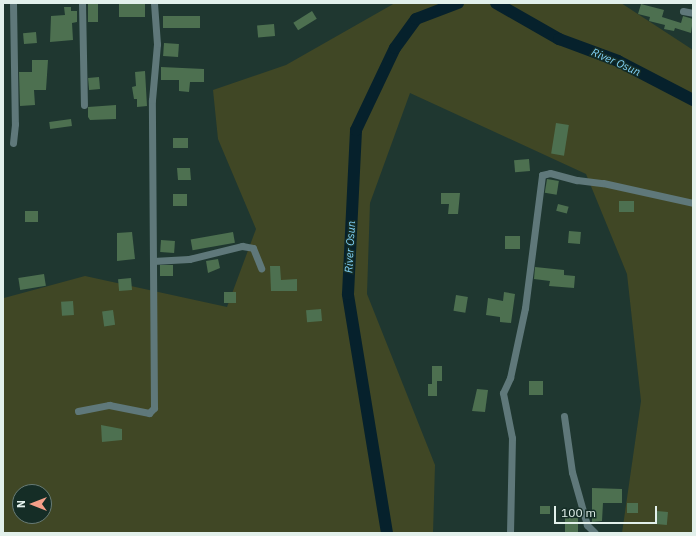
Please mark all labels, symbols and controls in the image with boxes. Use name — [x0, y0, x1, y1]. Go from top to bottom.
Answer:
water label: River Osun — [589, 45, 643, 79]
water label: River Osun — [342, 221, 358, 273]
north arrow — [12, 484, 52, 524]
scale bar — [556, 498, 659, 524]
text: N — [14, 500, 28, 508]
text: 100 m — [561, 505, 596, 520]

